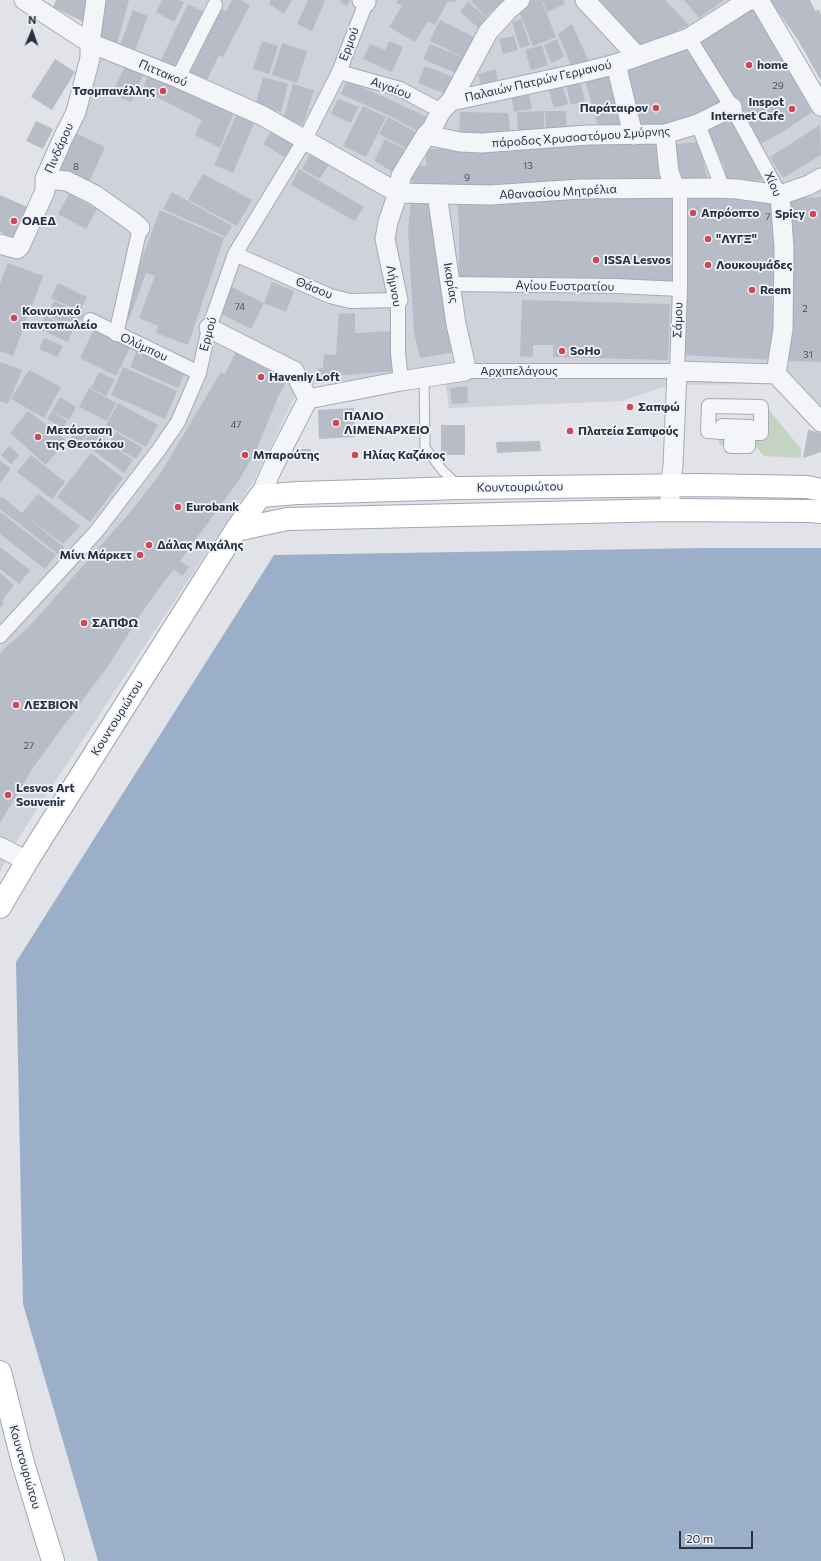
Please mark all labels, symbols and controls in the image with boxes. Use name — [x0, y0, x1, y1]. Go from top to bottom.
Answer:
north arrow — [12, 12, 52, 52]
text: N — [28, 13, 37, 26]
street label: Ερμού — [336, 25, 362, 63]
street label: Πιττακού — [137, 56, 189, 90]
street label: Παλαιών Πατρών Γερμανού — [463, 57, 613, 105]
place label: home — [757, 58, 788, 72]
marker: home — [744, 60, 754, 70]
street label: Αιγαίου — [369, 74, 413, 102]
house number: 29 — [772, 80, 784, 92]
place label: Τσομπανέλλης — [73, 84, 155, 98]
marker: Τσομπανέλλης — [158, 86, 168, 96]
place label: Inspot Internet Cafe — [711, 95, 784, 123]
place label: Παράταιρον — [580, 101, 648, 115]
marker: Παράταιρον — [651, 103, 661, 113]
marker: Inspot Internet Cafe — [787, 104, 797, 114]
street label: Πινδάρου — [41, 121, 77, 175]
street label: πάροδος Χρυσοστόμου Σμύρνης — [491, 124, 671, 150]
house number: 13 — [523, 160, 533, 172]
house number: 8 — [73, 161, 79, 173]
street label: Χίου — [761, 169, 785, 199]
house number: 9 — [464, 172, 470, 184]
street label: Αθανασίου Μητρέλια — [499, 182, 617, 202]
place label: Απρόοπτο — [701, 206, 760, 220]
place label: Spicy — [775, 207, 805, 221]
marker: Απρόοπτο — [688, 208, 698, 218]
marker: Spicy — [808, 209, 818, 219]
house number: 7 — [765, 211, 771, 223]
place label: ΟΑΕΔ — [22, 214, 56, 228]
marker: ΟΑΕΔ — [9, 216, 19, 226]
place label: "ΛΥΓΞ" — [716, 232, 757, 246]
marker: "ΛΥΓΞ" — [703, 234, 713, 244]
place label: ISSA Lesvos — [604, 253, 671, 267]
marker: ISSA Lesvos — [591, 255, 601, 265]
place label: Λουκουμάδες — [716, 258, 792, 272]
marker: Λουκουμάδες — [703, 260, 713, 270]
street label: Ικαρίας — [440, 262, 462, 304]
street label: Λήμνου — [383, 264, 405, 308]
street label: Θάσου — [293, 274, 335, 302]
street label: Αγίου Ευστρατίου — [516, 278, 614, 294]
place label: Reem — [760, 283, 791, 297]
marker: Reem — [747, 285, 757, 295]
house number: 74 — [235, 301, 245, 313]
street label: Σάμου — [670, 302, 686, 338]
house number: 2 — [802, 303, 808, 315]
place label: Κοινωνικό παντοπωλείο — [22, 304, 97, 332]
marker: Κοινωνικό παντοπωλείο — [9, 313, 19, 323]
street label: Ερμού — [197, 315, 219, 353]
street label: Ολύμπου — [118, 330, 170, 364]
place label: SoΗo — [570, 344, 601, 358]
marker: SoΗo — [557, 346, 567, 356]
house number: 31 — [803, 349, 813, 361]
street label: Αρχιπελάγους — [480, 364, 558, 378]
place label: Havenly Loft — [269, 370, 340, 384]
marker: Havenly Loft — [256, 372, 266, 382]
place label: Σαπφώ — [638, 400, 680, 414]
marker: Σαπφώ — [625, 402, 635, 412]
place label: ΠΑΛΙΟ ΛΙΜΕΝΑΡΧΕΙΟ — [344, 409, 429, 437]
marker: ΠΑΛΙΟ ΛΙΜΕΝΑΡΧΕΙΟ — [331, 418, 341, 428]
house number: 47 — [230, 419, 242, 431]
place label: Μετάσταση της Θεοτόκου — [46, 423, 124, 451]
place label: Πλατεία Σαπφούς — [578, 424, 678, 438]
marker: Πλατεία Σαπφούς — [565, 426, 575, 436]
marker: Μετάσταση της Θεοτόκου — [33, 432, 43, 442]
place label: Μπαρούτης — [253, 448, 319, 462]
place label: Ηλίας Καζάκος — [363, 448, 445, 462]
marker: Μπαρούτης — [240, 450, 250, 460]
marker: Ηλίας Καζάκος — [350, 450, 360, 460]
street label: Κουντουριώτου — [477, 479, 563, 495]
place label: Eurobank — [186, 500, 239, 514]
marker: Eurobank — [173, 502, 183, 512]
place label: Δάλας Μιχάλης — [157, 538, 243, 552]
marker: Δάλας Μιχάλης — [144, 540, 154, 550]
place label: Μίνι Μάρκετ — [60, 548, 132, 562]
marker: Μίνι Μάρκετ — [135, 550, 145, 560]
place label: ΣΑΠΦΩ — [92, 616, 138, 630]
marker: ΣΑΠΦΩ — [79, 618, 89, 628]
street label: Κουντουριώτου — [88, 678, 146, 758]
place label: ΛΕΣΒΙΟΝ — [24, 698, 78, 712]
marker: ΛΕΣΒΙΟΝ — [11, 700, 21, 710]
house number: 27 — [24, 740, 34, 752]
place label: Lesvos Art Souvenir — [16, 781, 75, 809]
marker: Lesvos Art Souvenir — [3, 790, 13, 800]
street label: Κουντουριώτου — [6, 1423, 44, 1511]
scale bar — [681, 1523, 755, 1549]
text: 20 m — [686, 1531, 713, 1545]

